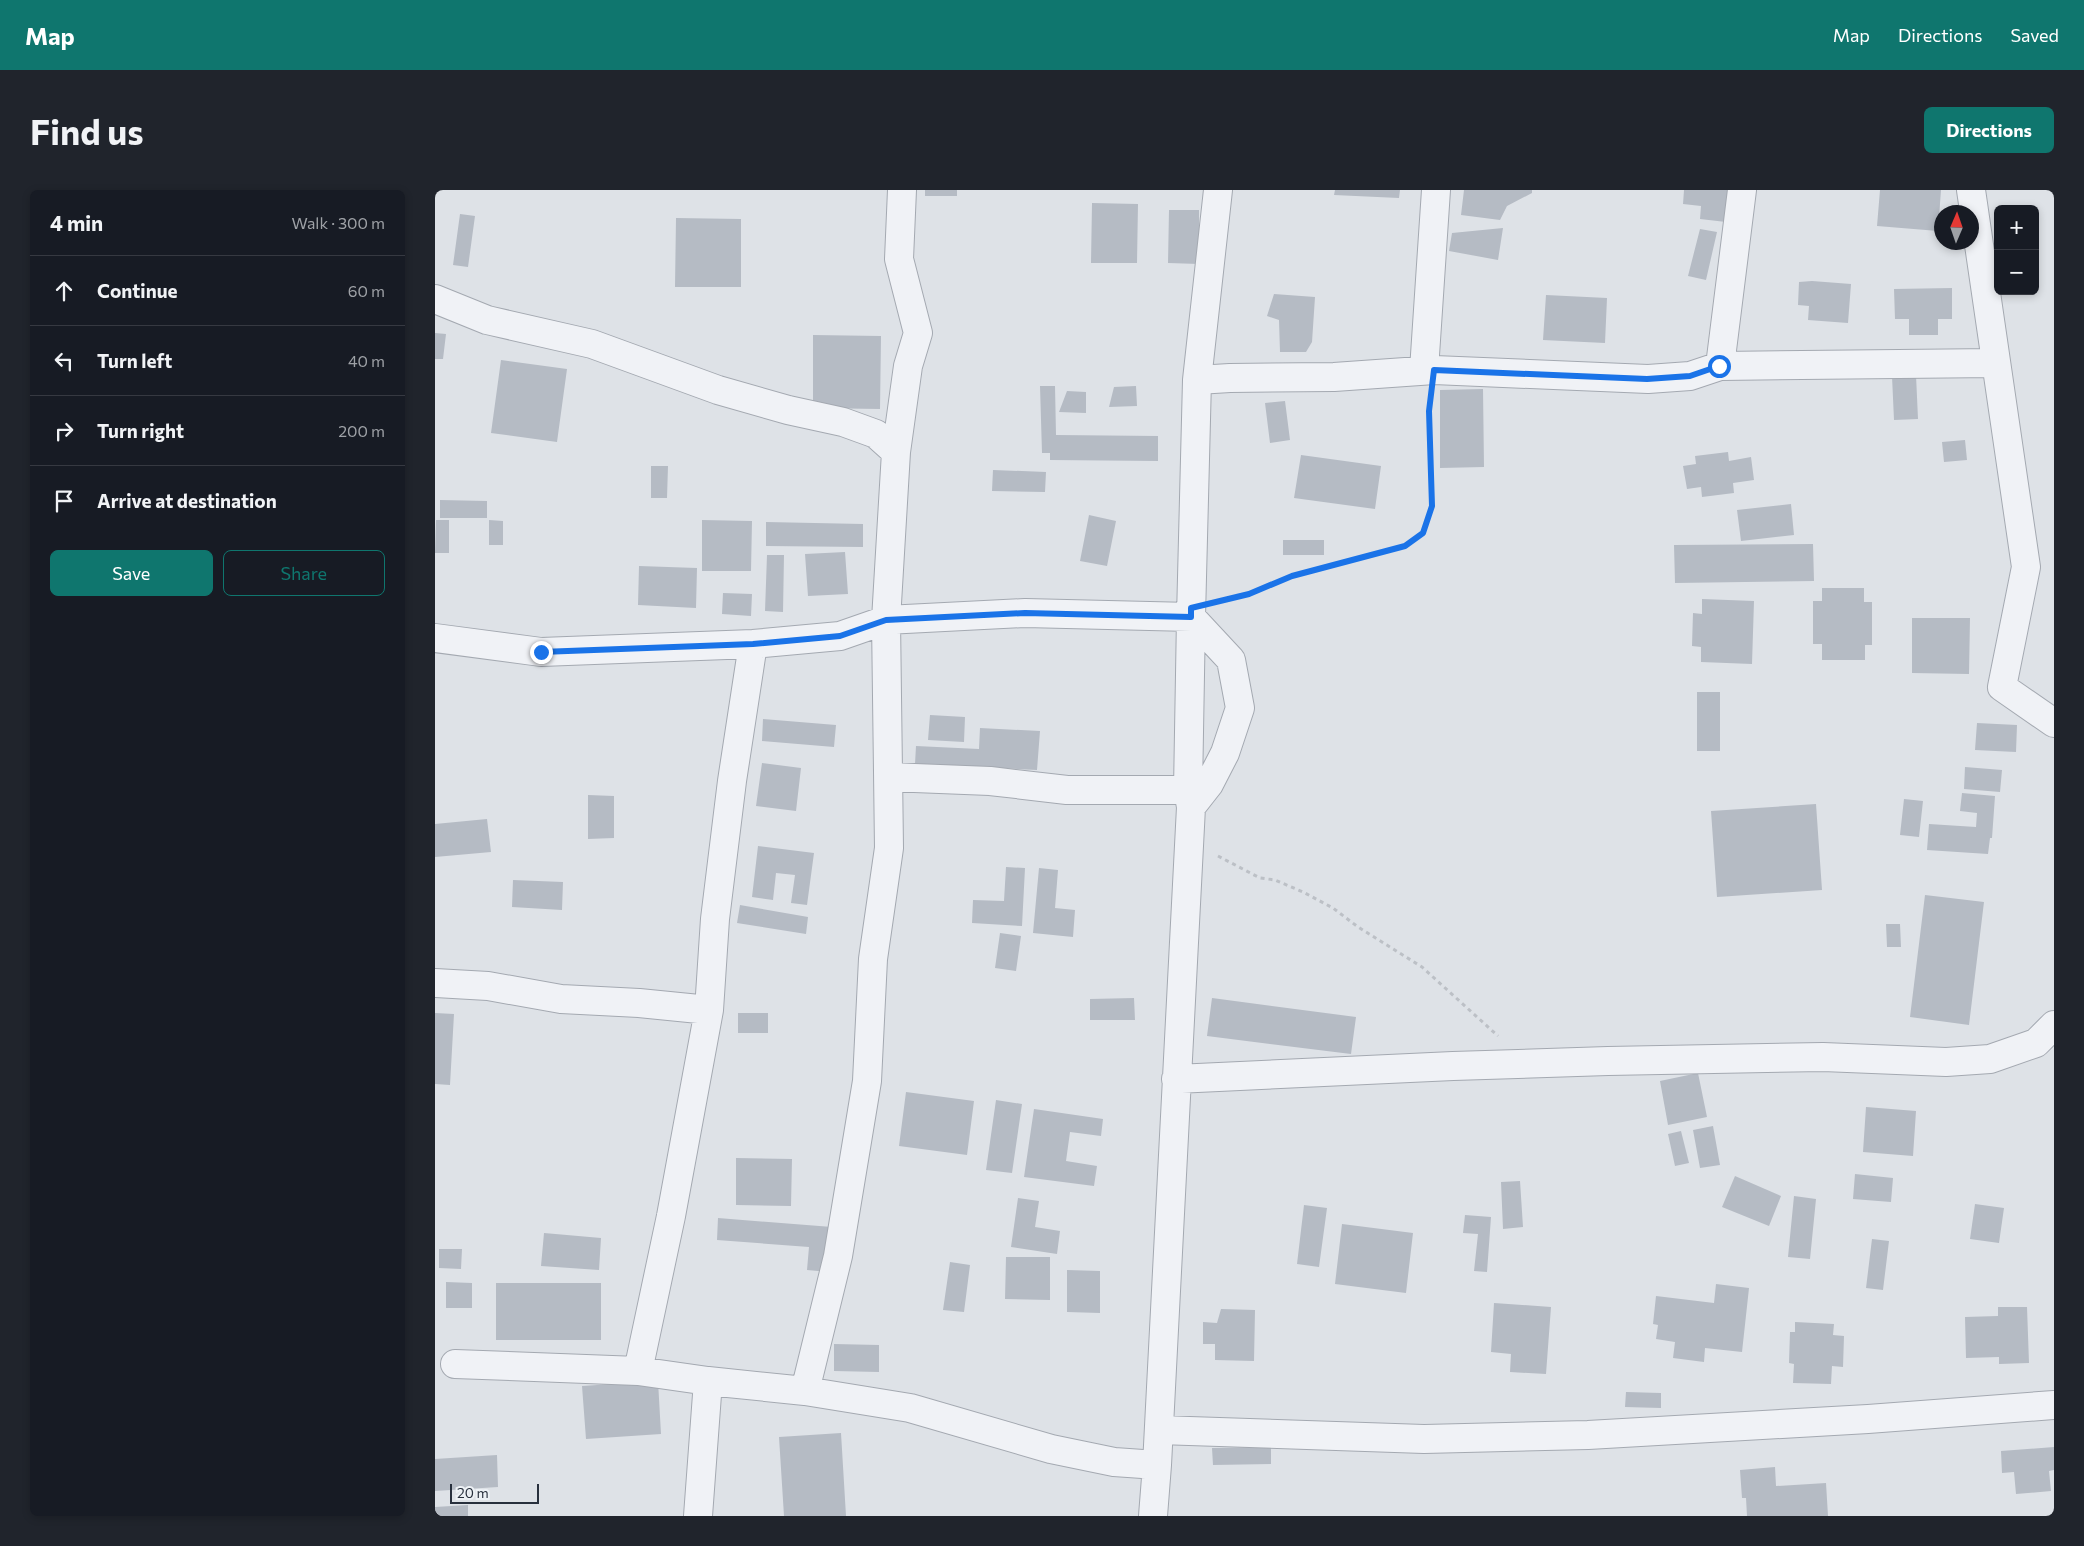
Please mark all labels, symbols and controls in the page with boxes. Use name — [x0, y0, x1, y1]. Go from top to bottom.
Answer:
text: Map — [25, 21, 75, 50]
text: Map — [1833, 24, 1870, 46]
text: Directions — [1898, 24, 1982, 46]
text: Saved — [2010, 24, 2059, 46]
button: Directions — [1924, 107, 2054, 153]
text: Find us — [30, 109, 144, 152]
north arrow — [1934, 205, 1979, 250]
map controls — [1994, 205, 2039, 295]
button: + — [1994, 205, 2039, 250]
text: 4 min — [50, 210, 103, 235]
text: Walk · 300 m — [291, 213, 385, 232]
button: − — [1994, 250, 2039, 295]
icon: ahead — [50, 277, 78, 305]
text: Continue — [97, 279, 177, 302]
text: 60 m — [348, 281, 385, 300]
icon: left — [50, 347, 78, 375]
text: Turn left — [97, 349, 172, 372]
text: 40 m — [348, 351, 385, 370]
route start — [1708, 355, 1731, 378]
icon: right — [50, 417, 78, 445]
text: Turn right — [97, 419, 184, 442]
text: 200 m — [338, 421, 385, 440]
icon: arrive — [50, 487, 78, 515]
text: Arrive at destination — [97, 489, 277, 512]
button: Save — [50, 550, 213, 596]
button: Share — [223, 550, 385, 596]
route end — [530, 641, 553, 664]
scale bar — [450, 1481, 539, 1504]
text: 20 m — [457, 1484, 489, 1501]

